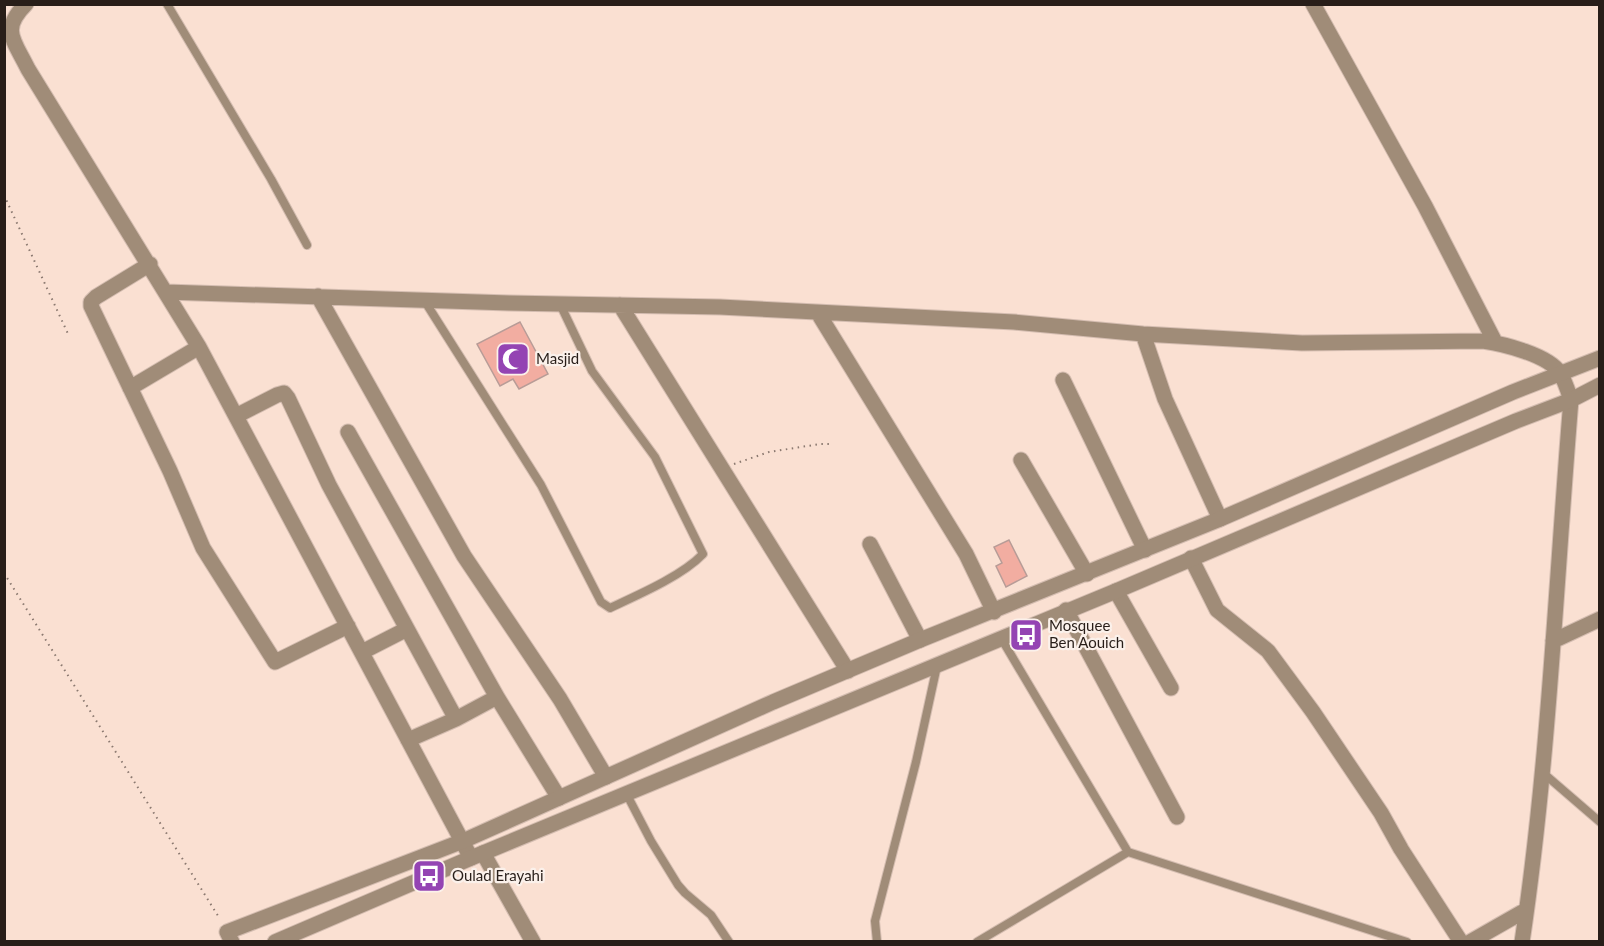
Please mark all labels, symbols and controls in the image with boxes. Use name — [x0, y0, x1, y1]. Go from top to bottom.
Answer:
mosque icon: Masjid — [495, 341, 531, 377]
place label: Masjid — [536, 349, 579, 367]
place label: Mosquee Ben Aouich — [1049, 616, 1124, 651]
bus stop icon: Mosquee Ben Aouich — [1008, 617, 1044, 653]
bus stop icon: Oulad Erayahi — [411, 858, 447, 894]
place label: Oulad Erayahi — [452, 866, 544, 884]

